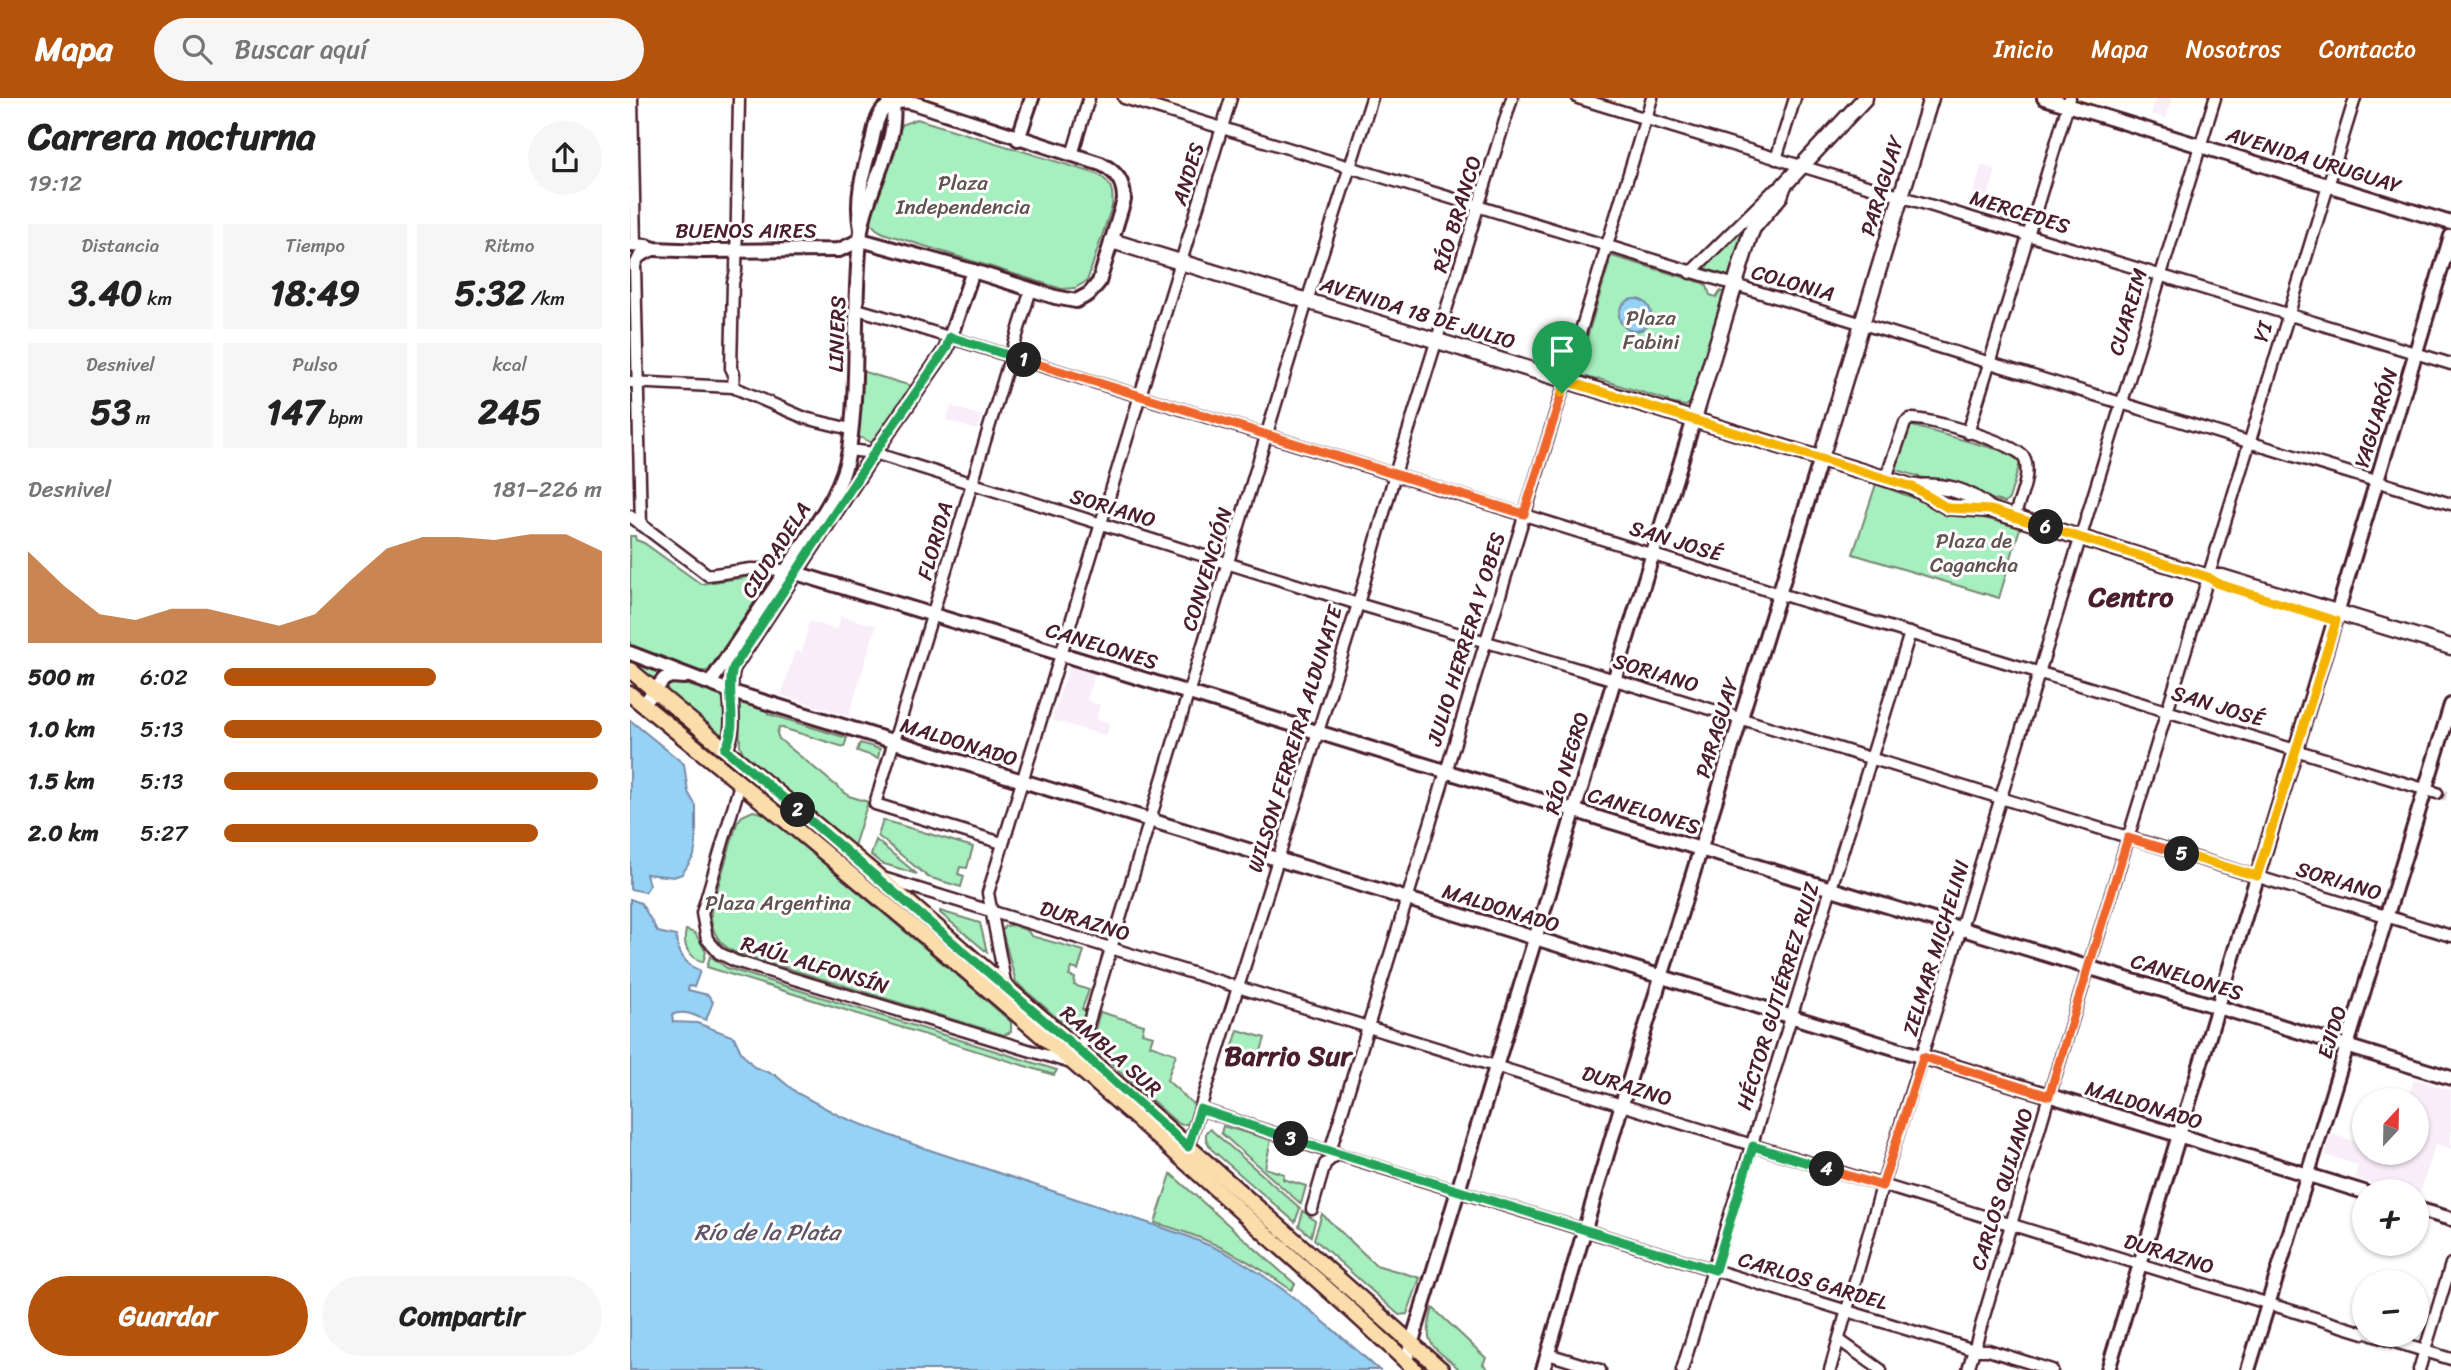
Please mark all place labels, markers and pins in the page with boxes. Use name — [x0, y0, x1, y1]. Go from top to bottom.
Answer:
pin — [1532, 321, 1592, 393]
pin: 1 — [1006, 342, 1042, 378]
pin: 6 — [2028, 510, 2064, 544]
pin: 2 — [780, 792, 816, 828]
pin: 5 — [2164, 836, 2200, 872]
pin: 3 — [1274, 1122, 1308, 1156]
pin: 4 — [1810, 1152, 1844, 1186]

